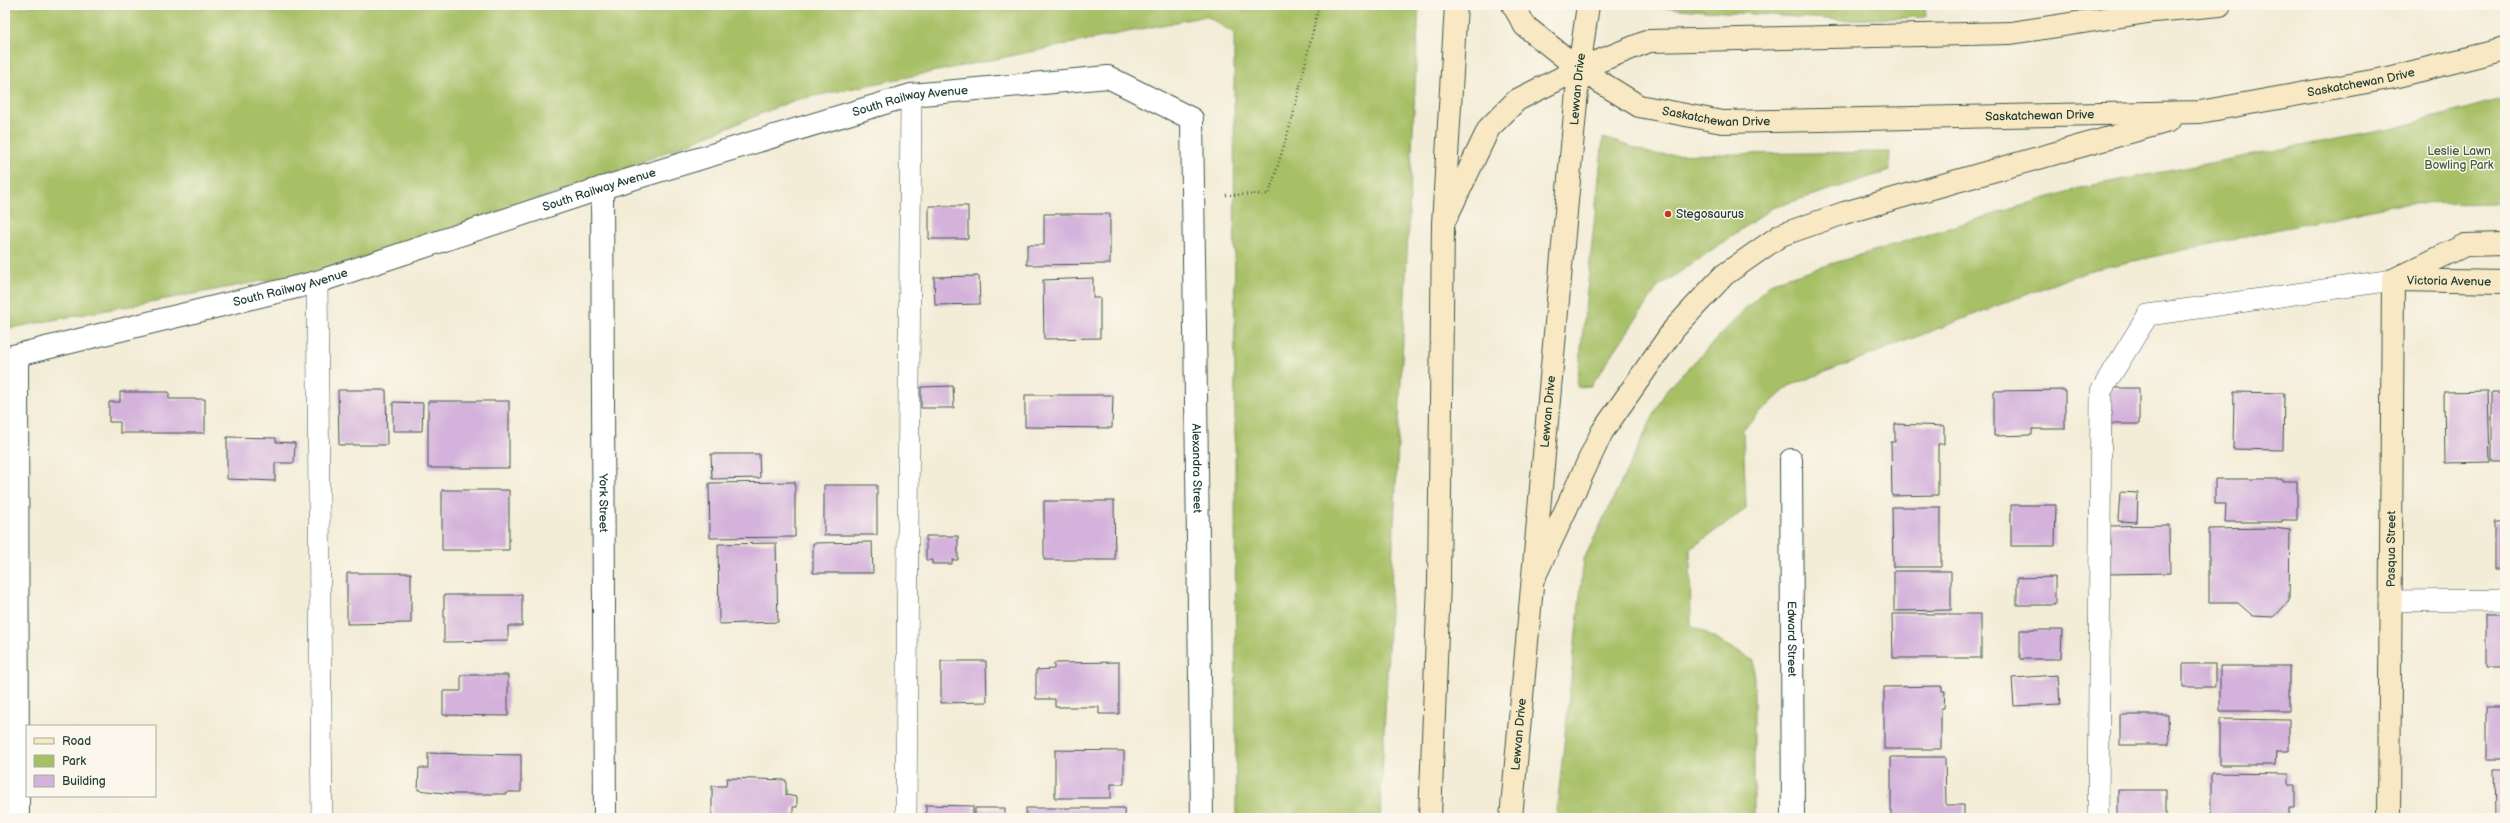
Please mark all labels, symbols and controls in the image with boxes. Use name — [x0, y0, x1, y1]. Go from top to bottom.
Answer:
street label: Lewvan Drive — [1566, 52, 1589, 126]
street label: Saskatchewan Drive — [2306, 64, 2416, 100]
street label: South Railway Avenue — [850, 82, 969, 120]
street label: Saskatchewan Drive — [1661, 103, 1770, 130]
street label: Saskatchewan Drive — [1985, 107, 2094, 124]
park label: Leslie Lawn Bowling Park — [2424, 144, 2494, 173]
street label: South Railway Avenue — [541, 165, 658, 215]
place label: Stegosaurus — [1676, 207, 1744, 222]
marker: Stegosaurus — [1663, 209, 1673, 219]
street label: South Railway Avenue — [232, 265, 350, 310]
street label: Victoria Avenue — [2407, 273, 2491, 289]
street label: Lewvan Drive — [1537, 375, 1559, 448]
street label: Alexandra Street — [1189, 423, 1205, 513]
street label: York Street — [596, 472, 611, 533]
street label: Pasqua Street — [2383, 510, 2399, 587]
street label: Edward Street — [1784, 601, 1800, 677]
street label: Lewvan Drive — [1508, 698, 1529, 771]
legend — [26, 725, 156, 797]
text: Road — [62, 734, 91, 749]
text: Park — [62, 754, 86, 769]
text: Building — [62, 774, 106, 789]

